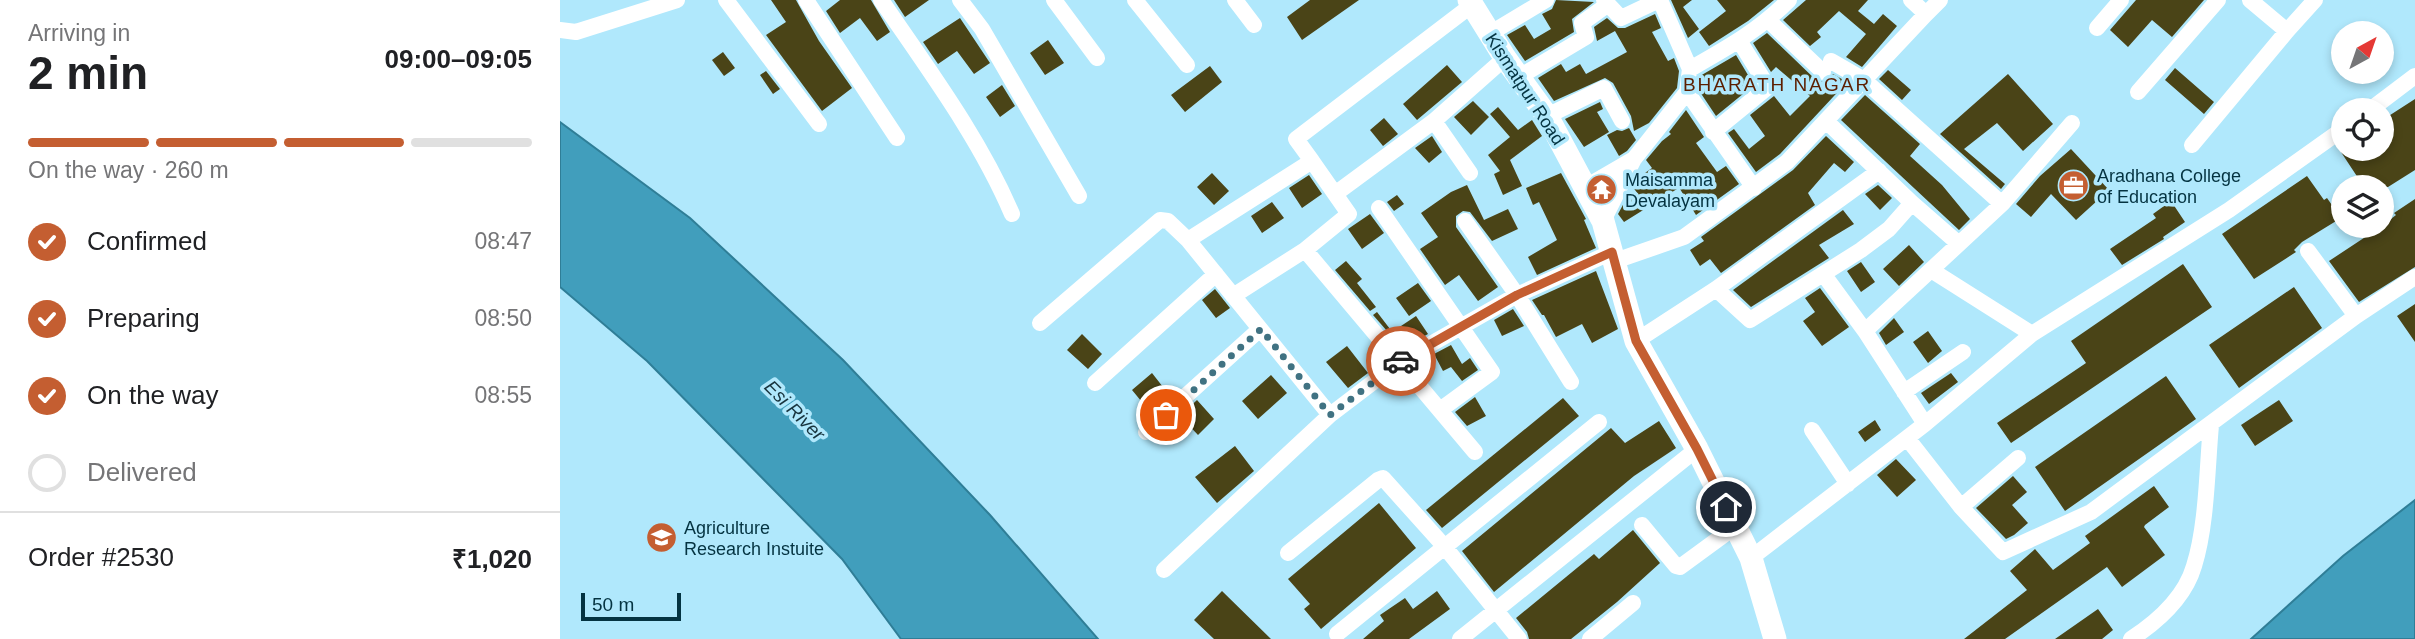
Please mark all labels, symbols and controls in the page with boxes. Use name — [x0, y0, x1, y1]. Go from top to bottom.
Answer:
text: Arriving in — [28, 20, 130, 46]
north arrow — [2331, 21, 2394, 84]
map controls — [2331, 21, 2394, 238]
street label: Kismatpur Road — [1481, 29, 1569, 149]
text: 09:00–09:05 — [385, 44, 532, 74]
text: 2 min — [28, 47, 148, 99]
district label: BHARATH NAGAR — [1683, 74, 1871, 95]
button: locate — [2331, 98, 2394, 161]
text: On the way · 260 m — [28, 157, 229, 183]
place label: Aradhana College of Education — [2097, 166, 2241, 207]
office icon: Aradhana College of Education — [2057, 169, 2091, 203]
place label: Maisamma Devalayam — [1625, 170, 1715, 211]
temple icon: Maisamma Devalayam — [1585, 173, 1619, 207]
button: layers — [2331, 175, 2394, 238]
icon: check — [28, 223, 66, 261]
text: Confirmed — [87, 226, 207, 256]
text: 08:47 — [474, 228, 532, 254]
icon: check — [28, 300, 66, 338]
text: Preparing — [87, 303, 200, 333]
text: 08:50 — [474, 305, 532, 331]
courier — [1366, 326, 1436, 396]
icon: car — [1382, 342, 1420, 380]
water label: Esi River — [760, 376, 829, 445]
icon: check — [28, 377, 66, 415]
text: On the way — [87, 380, 219, 410]
text: 08:55 — [474, 382, 532, 408]
pin — [1136, 385, 1196, 445]
icon: bag — [1147, 396, 1185, 434]
text: Delivered — [87, 457, 197, 487]
pin — [1696, 477, 1756, 537]
icon: home — [1707, 488, 1745, 526]
place label: Agriculture Research Instuite — [684, 518, 824, 559]
school or university icon: Agriculture Research Instuite — [644, 521, 678, 555]
text: Order #2530 — [28, 542, 174, 572]
text: ₹1,020 — [452, 544, 532, 574]
scale bar — [581, 590, 681, 622]
text: 50 m — [592, 594, 634, 615]

